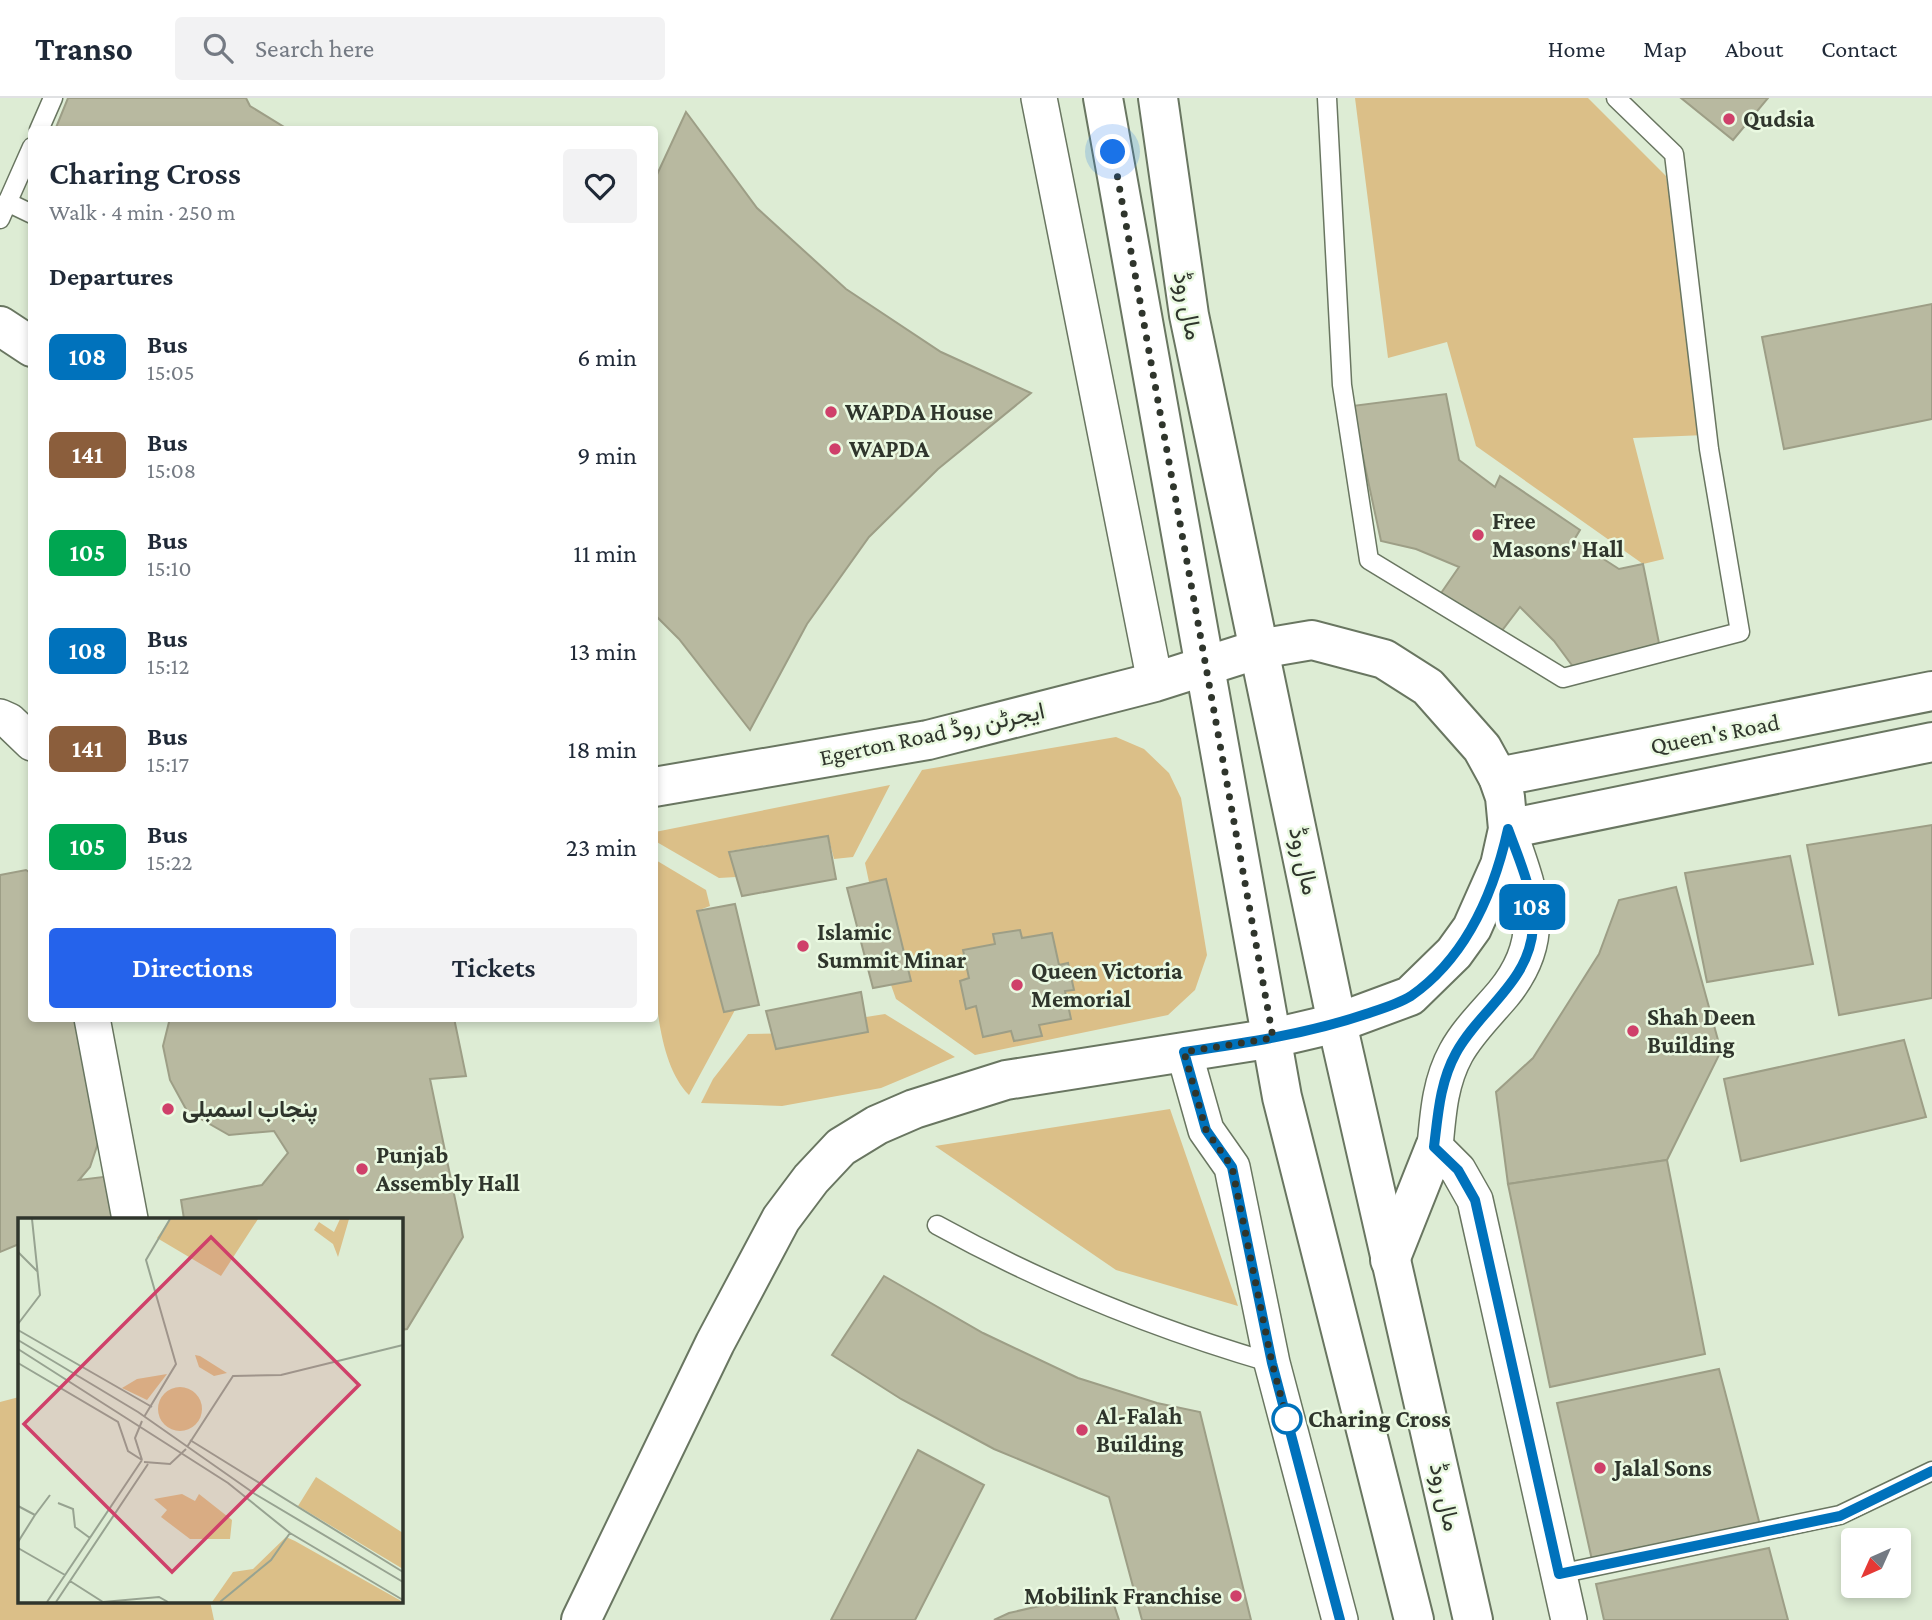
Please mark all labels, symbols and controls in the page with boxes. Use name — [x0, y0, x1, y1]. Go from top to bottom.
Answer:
search box — [175, 17, 665, 80]
icon: search — [199, 29, 237, 67]
text: Transo — [35, 30, 133, 67]
text: Search here — [255, 34, 374, 63]
text: Home — [1548, 35, 1605, 62]
text: Map — [1643, 35, 1687, 62]
text: About — [1725, 35, 1783, 62]
text: Contact — [1821, 35, 1897, 62]
place label: Qudsia — [1743, 105, 1815, 132]
marker: Qudsia — [1721, 111, 1737, 127]
your location — [1095, 134, 1130, 169]
button: heart — [563, 149, 637, 223]
text: Charing Cross — [49, 154, 241, 191]
text: Walk · 4 min · 250 m — [49, 199, 236, 225]
text: Departures — [49, 262, 173, 291]
street label: مال روڈ — [1167, 269, 1208, 343]
text: Bus — [147, 330, 188, 359]
text: 108 — [69, 343, 106, 370]
text: 6 min — [577, 343, 637, 372]
text: 15:05 — [147, 359, 195, 385]
place label: WAPDA House — [844, 398, 993, 425]
marker: WAPDA House — [823, 404, 839, 420]
text: Bus — [147, 428, 188, 457]
place label: WAPDA — [848, 435, 930, 462]
text: 141 — [72, 441, 103, 468]
text: 9 min — [577, 441, 637, 470]
marker: WAPDA — [827, 441, 843, 457]
text: 15:08 — [147, 457, 196, 483]
place label: Free Masons' Hall — [1492, 507, 1624, 562]
text: Bus — [147, 526, 188, 555]
marker: Free Masons' Hall — [1470, 527, 1486, 543]
text: 105 — [70, 539, 105, 566]
text: 11 min — [573, 539, 637, 568]
text: 15:10 — [147, 555, 191, 581]
text: Bus — [147, 624, 188, 653]
text: 108 — [69, 637, 106, 664]
text: 13 min — [569, 637, 637, 666]
text: 15:12 — [147, 653, 189, 679]
street label: Egerton Road ایجرٹن روڈ — [817, 696, 1047, 773]
street label: Queen's Road — [1648, 708, 1782, 759]
text: Bus — [147, 722, 188, 751]
text: 141 — [72, 735, 103, 762]
text: 18 min — [568, 735, 637, 764]
text: 15:17 — [147, 751, 189, 777]
text: Bus — [147, 820, 188, 849]
street label: مال روڈ — [1282, 824, 1325, 898]
text: 105 — [70, 833, 105, 860]
text: 23 min — [566, 833, 637, 862]
text: 15:22 — [147, 849, 193, 875]
line badge: 108 — [1492, 884, 1572, 930]
text: 108 — [1513, 893, 1551, 920]
place label: Islamic Summit Minar — [817, 918, 967, 973]
button: Directions — [49, 928, 336, 1008]
button: Tickets — [350, 928, 637, 1008]
marker: Islamic Summit Minar — [795, 938, 811, 954]
place label: Queen Victoria Memorial — [1031, 957, 1183, 1012]
marker: Queen Victoria Memorial — [1009, 977, 1025, 993]
place label: Shah Deen Building — [1647, 1003, 1756, 1058]
marker: Shah Deen Building — [1625, 1023, 1641, 1039]
place label: پنجاب اسمبلی — [182, 1095, 318, 1125]
marker: پنجاب اسمبلی — [160, 1101, 176, 1117]
place label: Punjab Assembly Hall — [375, 1141, 520, 1196]
marker: Punjab Assembly Hall — [354, 1161, 370, 1177]
inset map — [18, 1218, 402, 1602]
place label: Al-Falah Building — [1095, 1402, 1184, 1457]
marker: Charing Cross — [1272, 1404, 1302, 1434]
place label: Charing Cross — [1308, 1405, 1451, 1432]
marker: Al-Falah Building — [1074, 1422, 1090, 1438]
place label: Jalal Sons — [1611, 1454, 1712, 1481]
street label: مال روڈ — [1423, 1460, 1466, 1534]
marker: Jalal Sons — [1592, 1460, 1608, 1476]
north arrow — [1841, 1528, 1911, 1598]
map controls — [1841, 1528, 1911, 1598]
place label: Mobilink Franchise — [1024, 1582, 1222, 1609]
marker: Mobilink Franchise — [1228, 1588, 1244, 1604]

